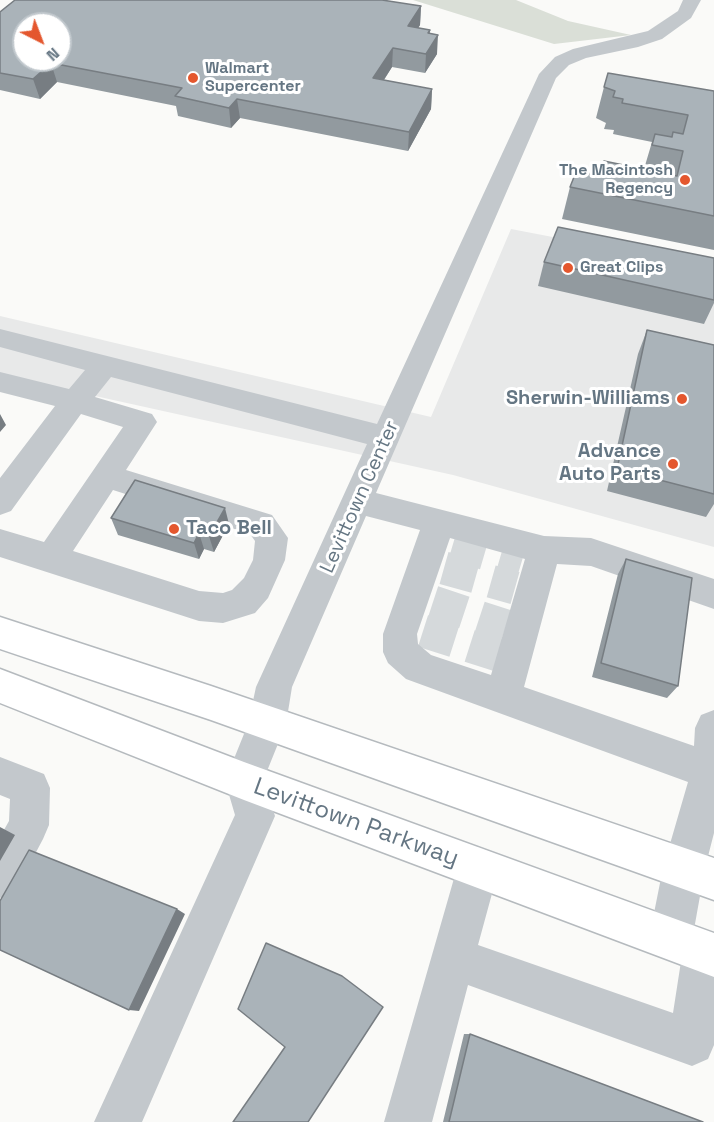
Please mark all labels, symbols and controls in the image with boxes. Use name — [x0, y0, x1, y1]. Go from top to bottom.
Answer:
north arrow — [12, 12, 72, 72]
text: N — [42, 43, 64, 66]
place label: Walmart Supercenter — [205, 59, 301, 97]
marker: Walmart Supercenter — [186, 71, 200, 85]
place label: The Macintosh Regency — [559, 161, 673, 199]
marker: The Macintosh Regency — [678, 173, 692, 187]
place label: Great Clips — [580, 258, 663, 278]
marker: Great Clips — [561, 261, 575, 275]
place label: Sherwin-Williams — [506, 387, 670, 411]
marker: Sherwin-Williams — [675, 392, 689, 406]
street label: Levittown Center — [316, 417, 404, 577]
place label: Advance Auto Parts — [559, 440, 661, 487]
marker: Advance Auto Parts — [666, 457, 680, 471]
place label: Taco Bell — [186, 517, 272, 541]
marker: Taco Bell — [167, 522, 181, 536]
street label: Levittown Parkway — [250, 773, 462, 873]

